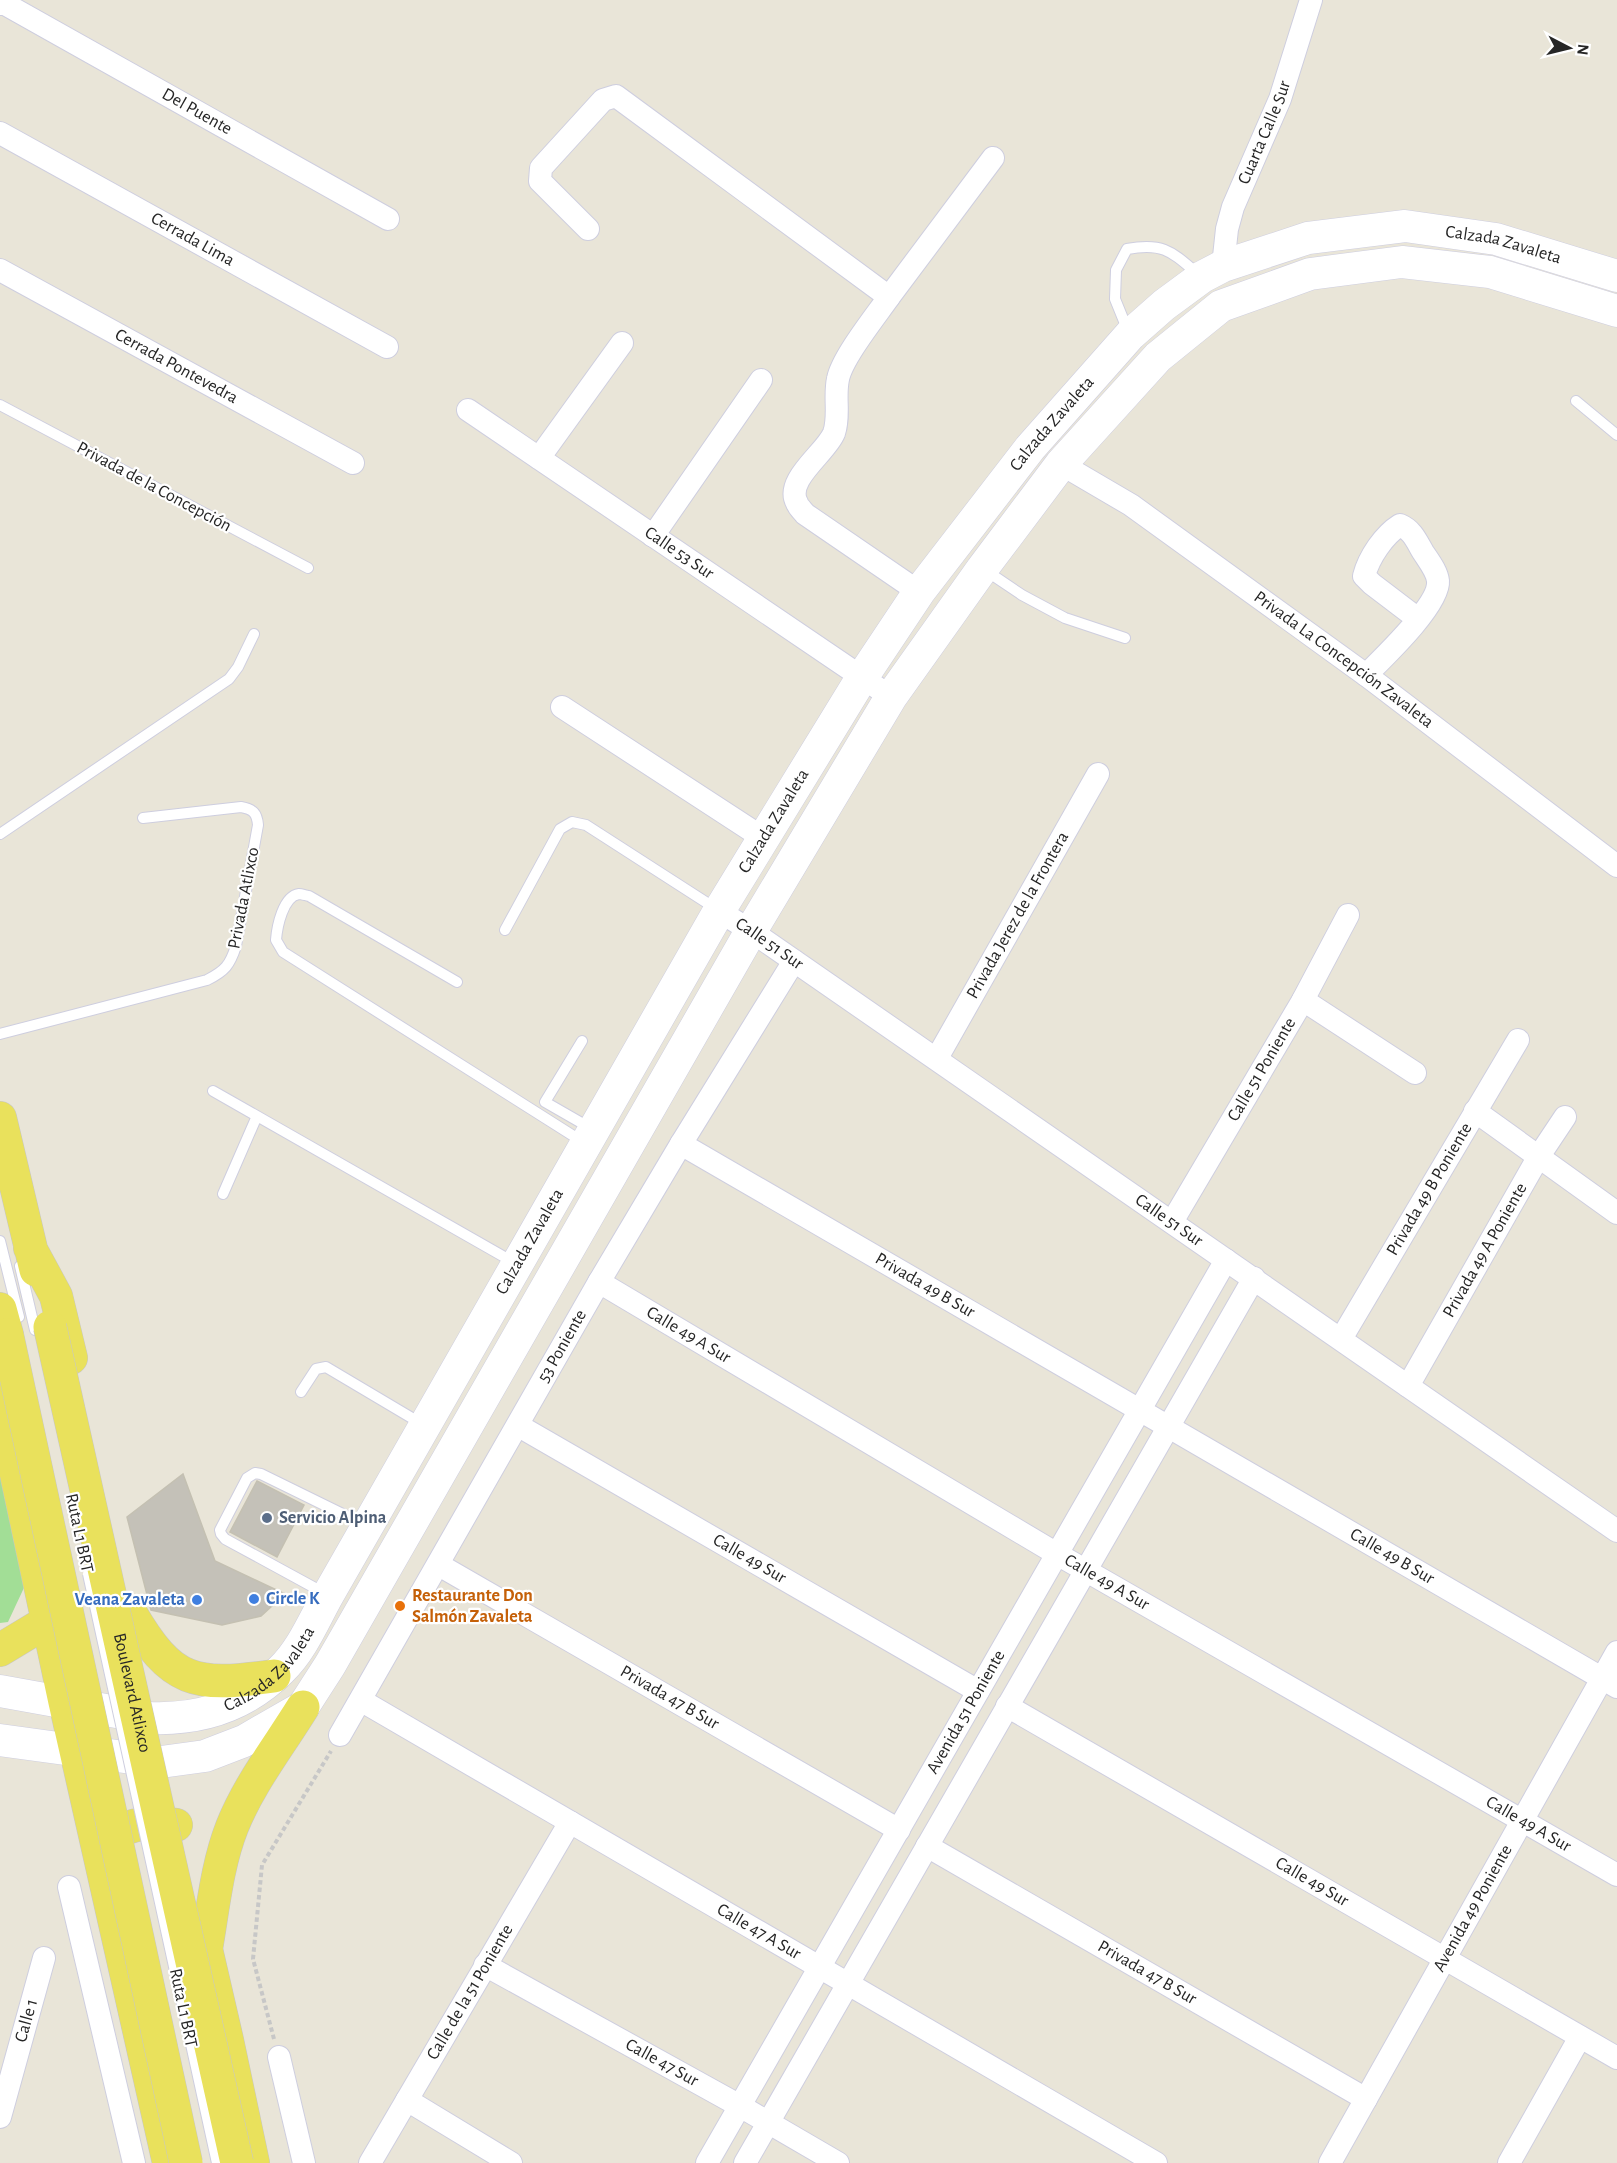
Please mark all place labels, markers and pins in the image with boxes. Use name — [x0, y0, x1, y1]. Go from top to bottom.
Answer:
place label: Servicio Alpina — [279, 1509, 387, 1527]
marker: Servicio Alpina — [260, 1511, 274, 1525]
place label: Restaurante Don Salmón Zavaleta — [412, 1587, 533, 1626]
place label: Circle K — [266, 1590, 320, 1608]
place label: Veana Zavaleta — [75, 1591, 185, 1609]
marker: Circle K — [247, 1592, 261, 1606]
marker: Veana Zavaleta — [190, 1593, 204, 1607]
marker: Restaurante Don Salmón Zavaleta — [393, 1599, 407, 1613]

